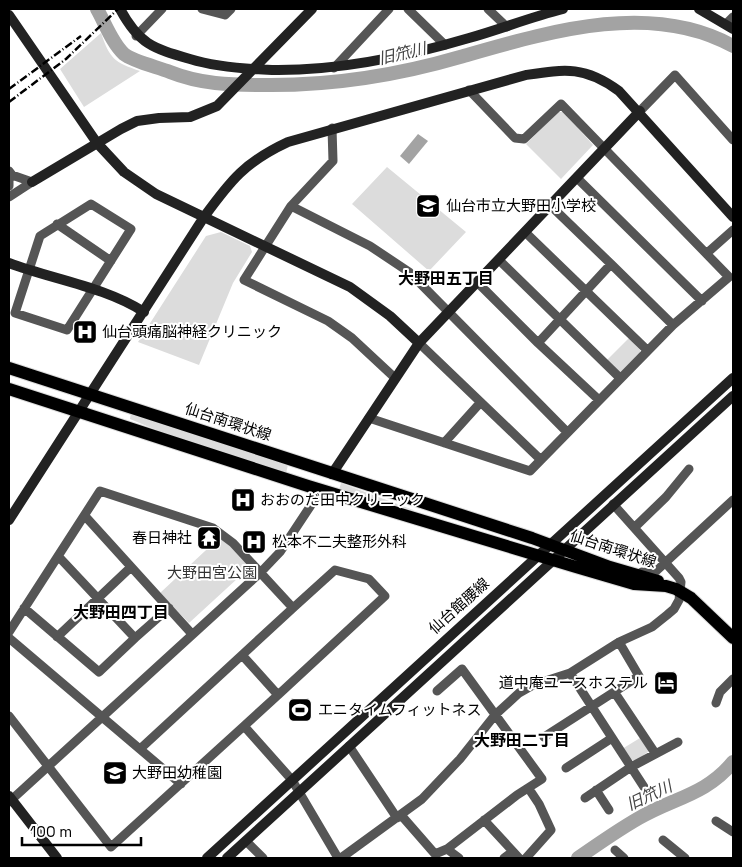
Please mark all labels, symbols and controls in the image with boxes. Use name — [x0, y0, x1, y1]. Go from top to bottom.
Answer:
water label: 旧笊川 — [376, 37, 430, 69]
school or university icon: 仙台市立大野田小学校 — [415, 193, 441, 219]
place label: 仙台市立大野田小学校 — [446, 196, 596, 215]
district label: 大野田五丁目 — [398, 268, 494, 289]
hospital icon: 仙台頭痛脳神経クリニック — [72, 319, 98, 345]
place label: 仙台頭痛脳神経クリニック — [102, 322, 282, 341]
street label: 仙台南環状線 — [182, 399, 274, 444]
hospital icon: おおのだ田中クリニック — [230, 487, 256, 513]
place label: おおのだ田中クリニック — [260, 490, 425, 509]
temple icon: 春日神社 — [196, 525, 222, 551]
street label: 仙台南環状線 — [567, 526, 659, 571]
place label: 春日神社 — [132, 528, 192, 547]
hospital icon: 松本不二夫整形外科 — [241, 529, 267, 555]
place label: 松本不二夫整形外科 — [272, 532, 407, 551]
park label: 大野田宮公園 — [167, 563, 257, 582]
street label: 仙台館腰線 — [424, 573, 493, 638]
district label: 大野田四丁目 — [73, 602, 169, 623]
hotel icon: 道中庵ユースホステル — [653, 670, 679, 696]
place label: 道中庵ユースホステル — [499, 673, 648, 692]
sports icon: エニタイムフィットネス — [287, 697, 313, 723]
place label: エニタイムフィットネス — [318, 700, 482, 719]
district label: 大野田二丁目 — [474, 730, 570, 751]
school or university icon: 大野田幼稚園 — [102, 760, 128, 786]
place label: 大野田幼稚園 — [132, 763, 222, 782]
water label: 旧笊川 — [623, 775, 677, 815]
scale bar — [22, 814, 141, 846]
text: 100 m — [30, 822, 72, 841]

